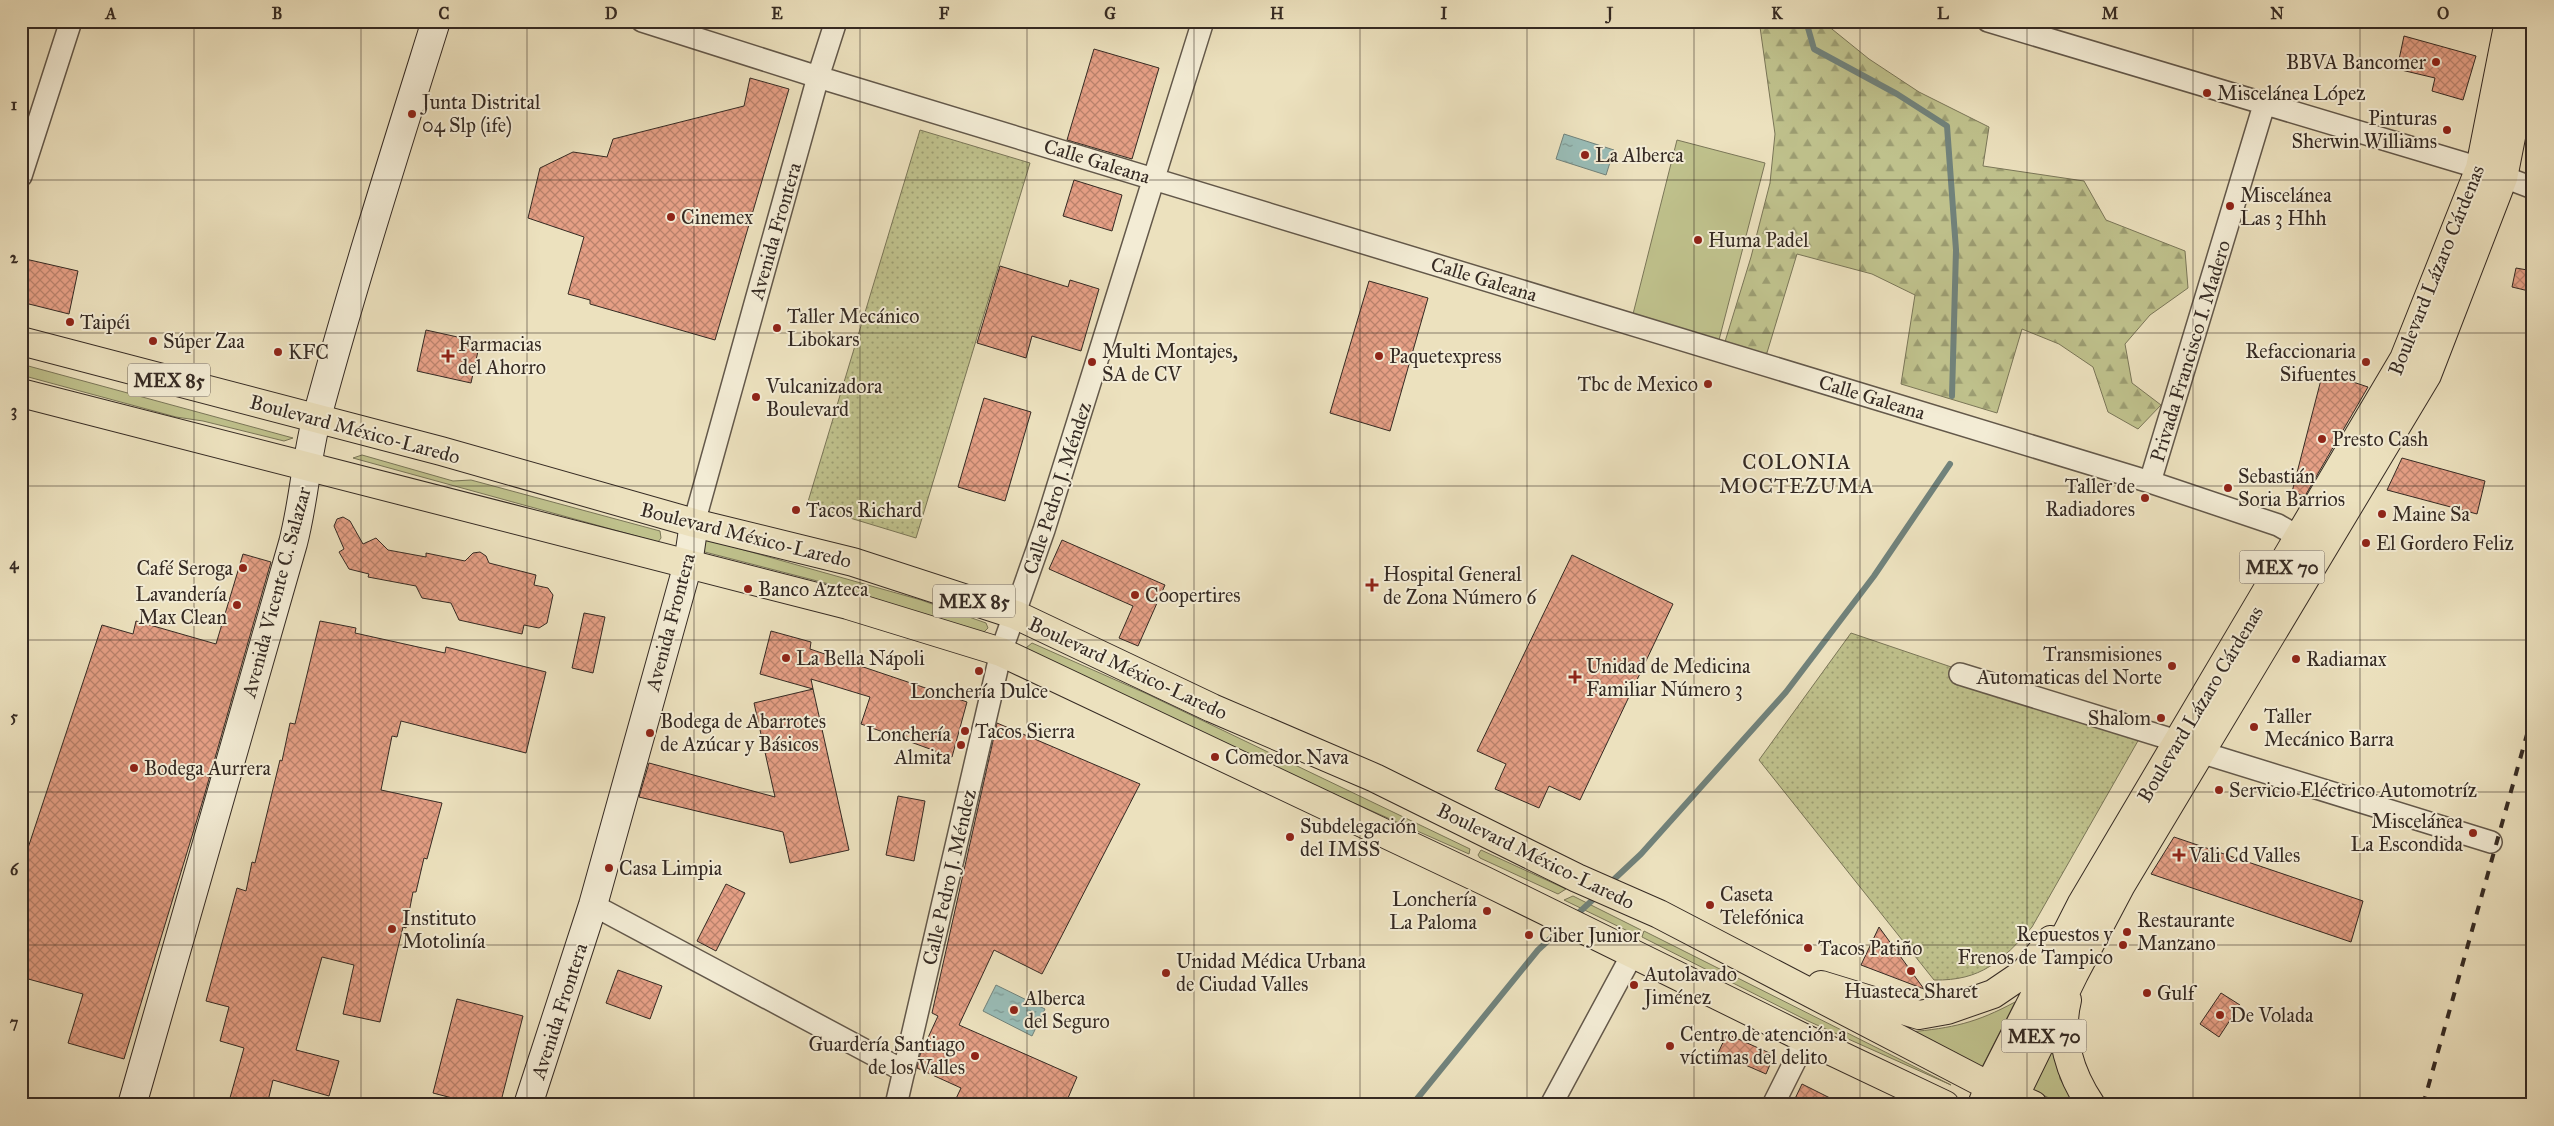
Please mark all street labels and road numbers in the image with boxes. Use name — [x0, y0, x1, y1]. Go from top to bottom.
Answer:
street label: Calle Galeana — [1041, 133, 1154, 189]
street label: Avenida Frontera — [744, 159, 806, 303]
street label: Boulevard Lázaro Cárdenas — [2383, 161, 2489, 379]
street label: Privada Francisco I. Madero — [2145, 237, 2235, 465]
street label: Calle Galeana — [1428, 251, 1541, 307]
road number: MEX 85 — [128, 364, 210, 396]
street label: Calle Galeana — [1816, 369, 1929, 425]
street label: Boulevard México-Laredo — [247, 389, 463, 469]
street label: Calle Pedro J. Méndez — [1018, 399, 1097, 578]
street label: Avenida Vicente C. Salazar — [236, 484, 316, 701]
street label: Boulevard México-Laredo — [638, 497, 854, 573]
street label: Avenida Frontera — [640, 550, 700, 695]
road number: MEX 70 — [2240, 550, 2324, 584]
road number: MEX 85 — [933, 584, 1015, 618]
street label: Boulevard Lázaro Cárdenas — [2132, 602, 2268, 806]
street label: Boulevard México-Laredo — [1025, 611, 1231, 725]
street label: Calle Pedro J. Méndez — [917, 787, 982, 968]
street label: Boulevard México-Laredo — [1433, 798, 1639, 914]
street label: Avenida Frontera — [525, 939, 592, 1083]
road number: MEX 70 — [2002, 1019, 2086, 1052]

